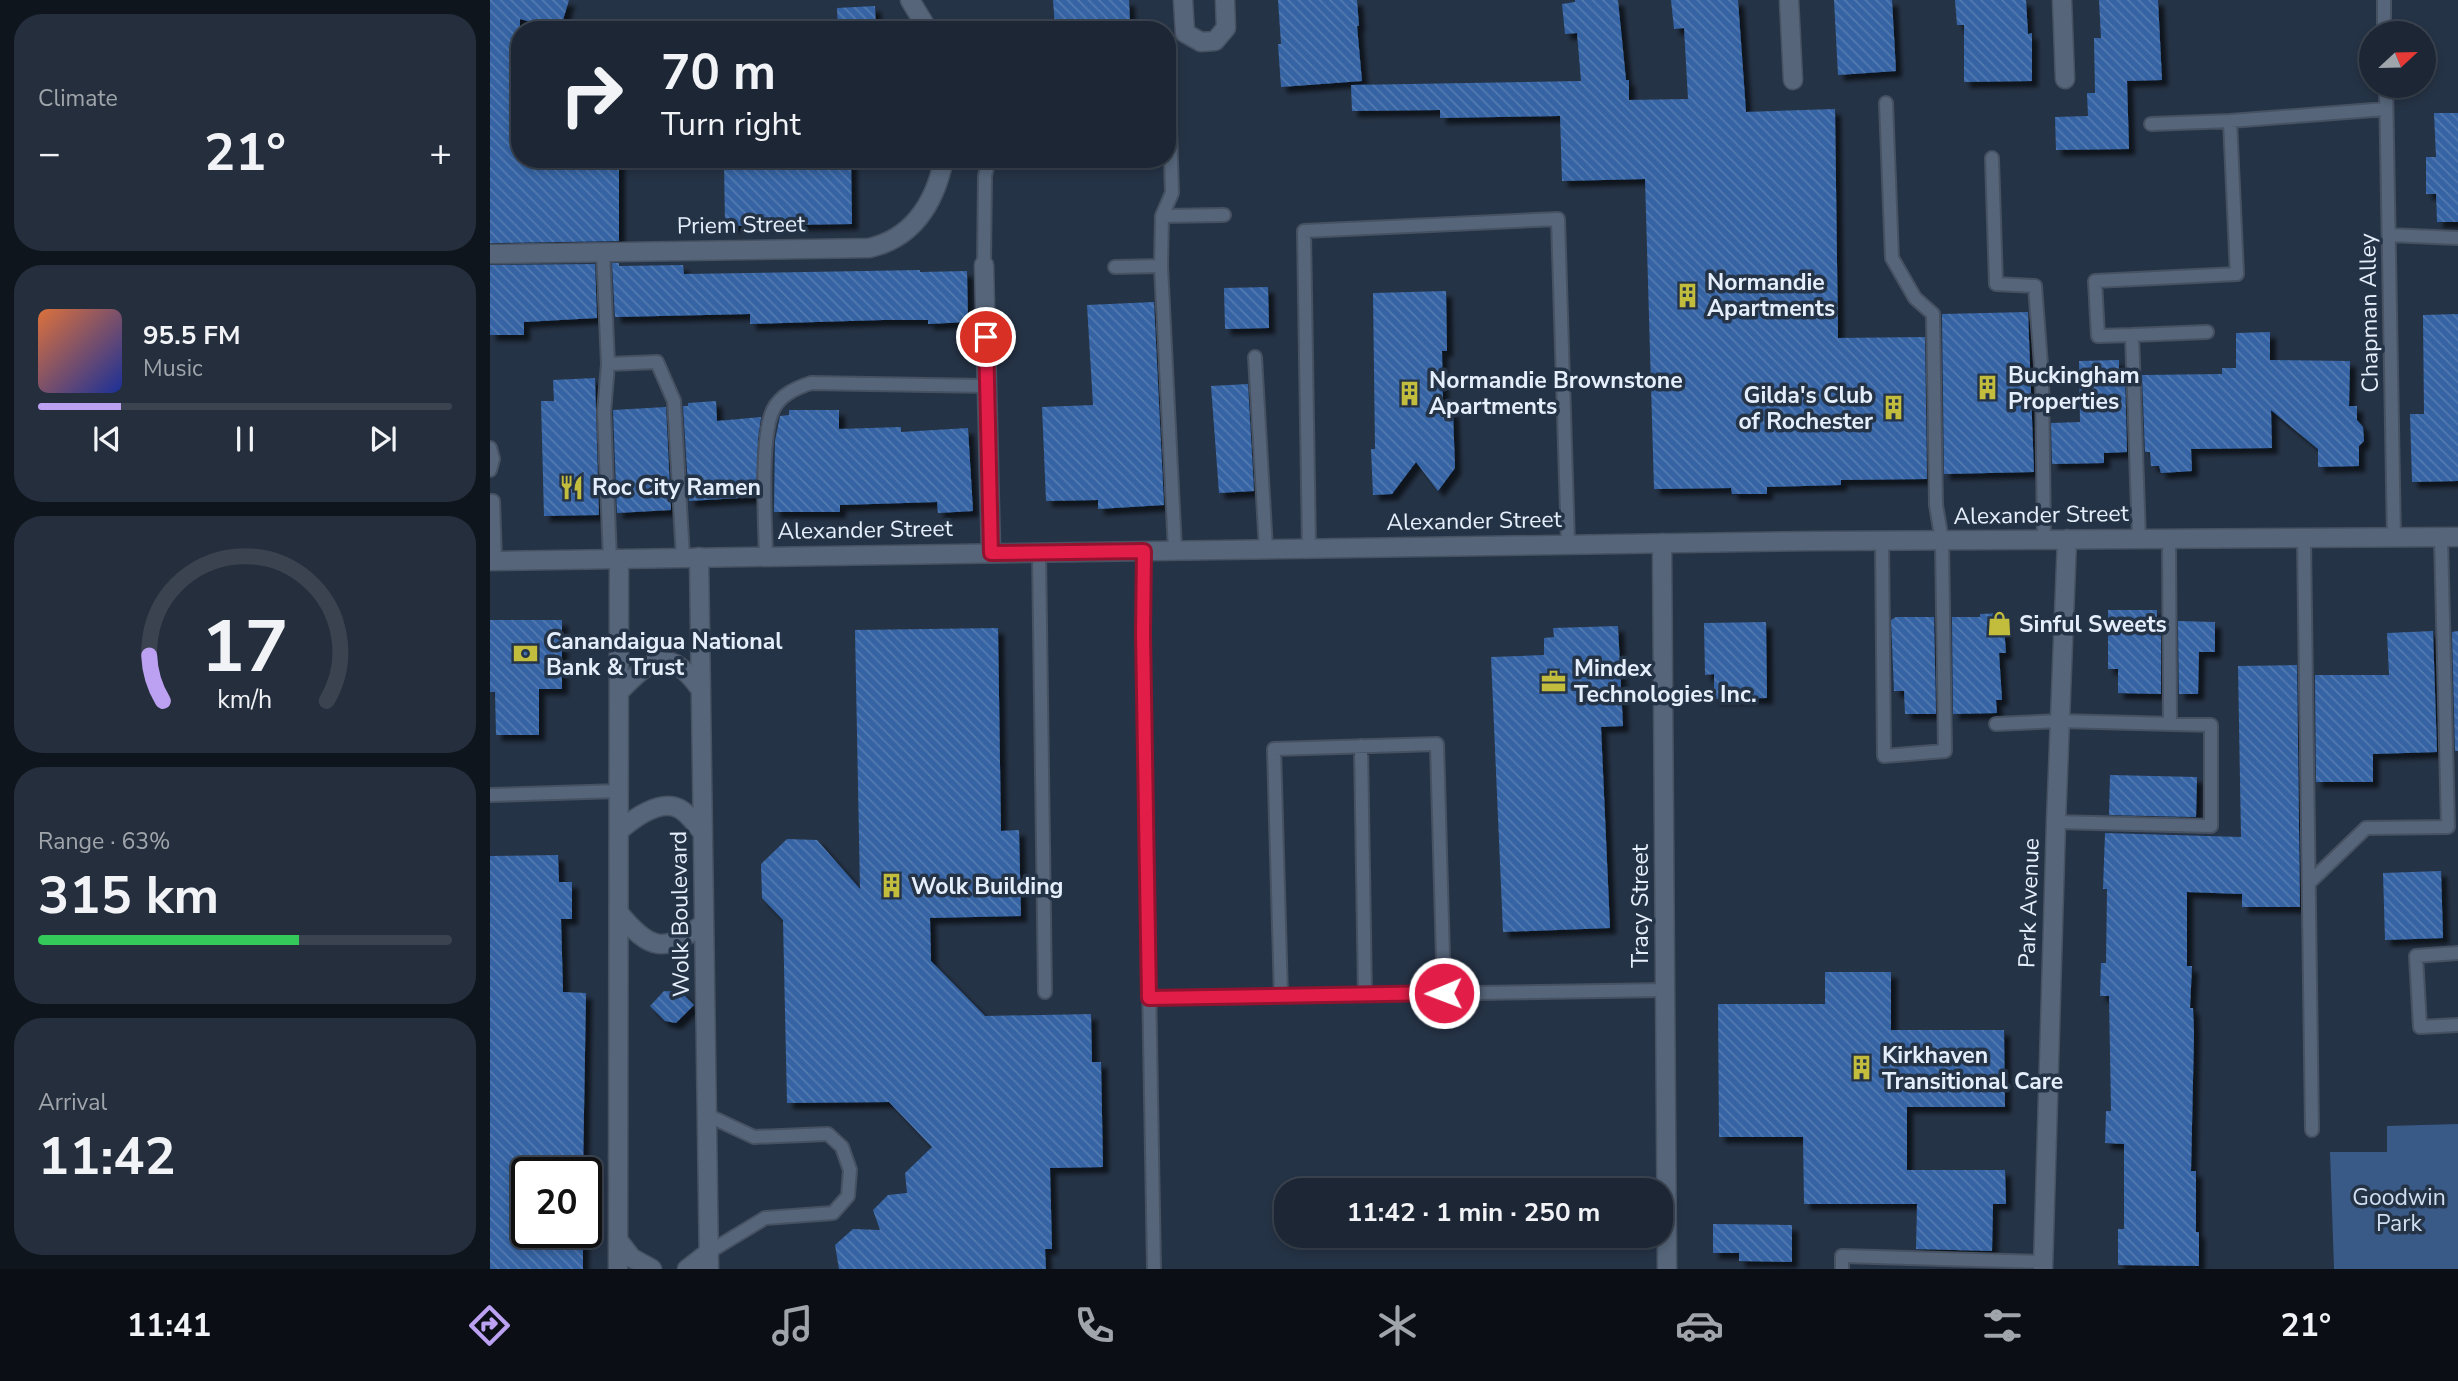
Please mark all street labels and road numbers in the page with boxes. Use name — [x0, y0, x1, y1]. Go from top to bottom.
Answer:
street label: Priem Street — [676, 208, 806, 242]
street label: Chapman Alley — [2352, 233, 2386, 393]
street label: Alexander Street — [1953, 498, 2130, 532]
street label: Alexander Street — [1386, 504, 1563, 538]
street label: Alexander Street — [777, 513, 954, 547]
street label: Wolk Boulevard — [663, 831, 697, 997]
street label: Park Avenue — [2011, 837, 2047, 969]
street label: Tracy Street — [1625, 843, 1656, 968]

